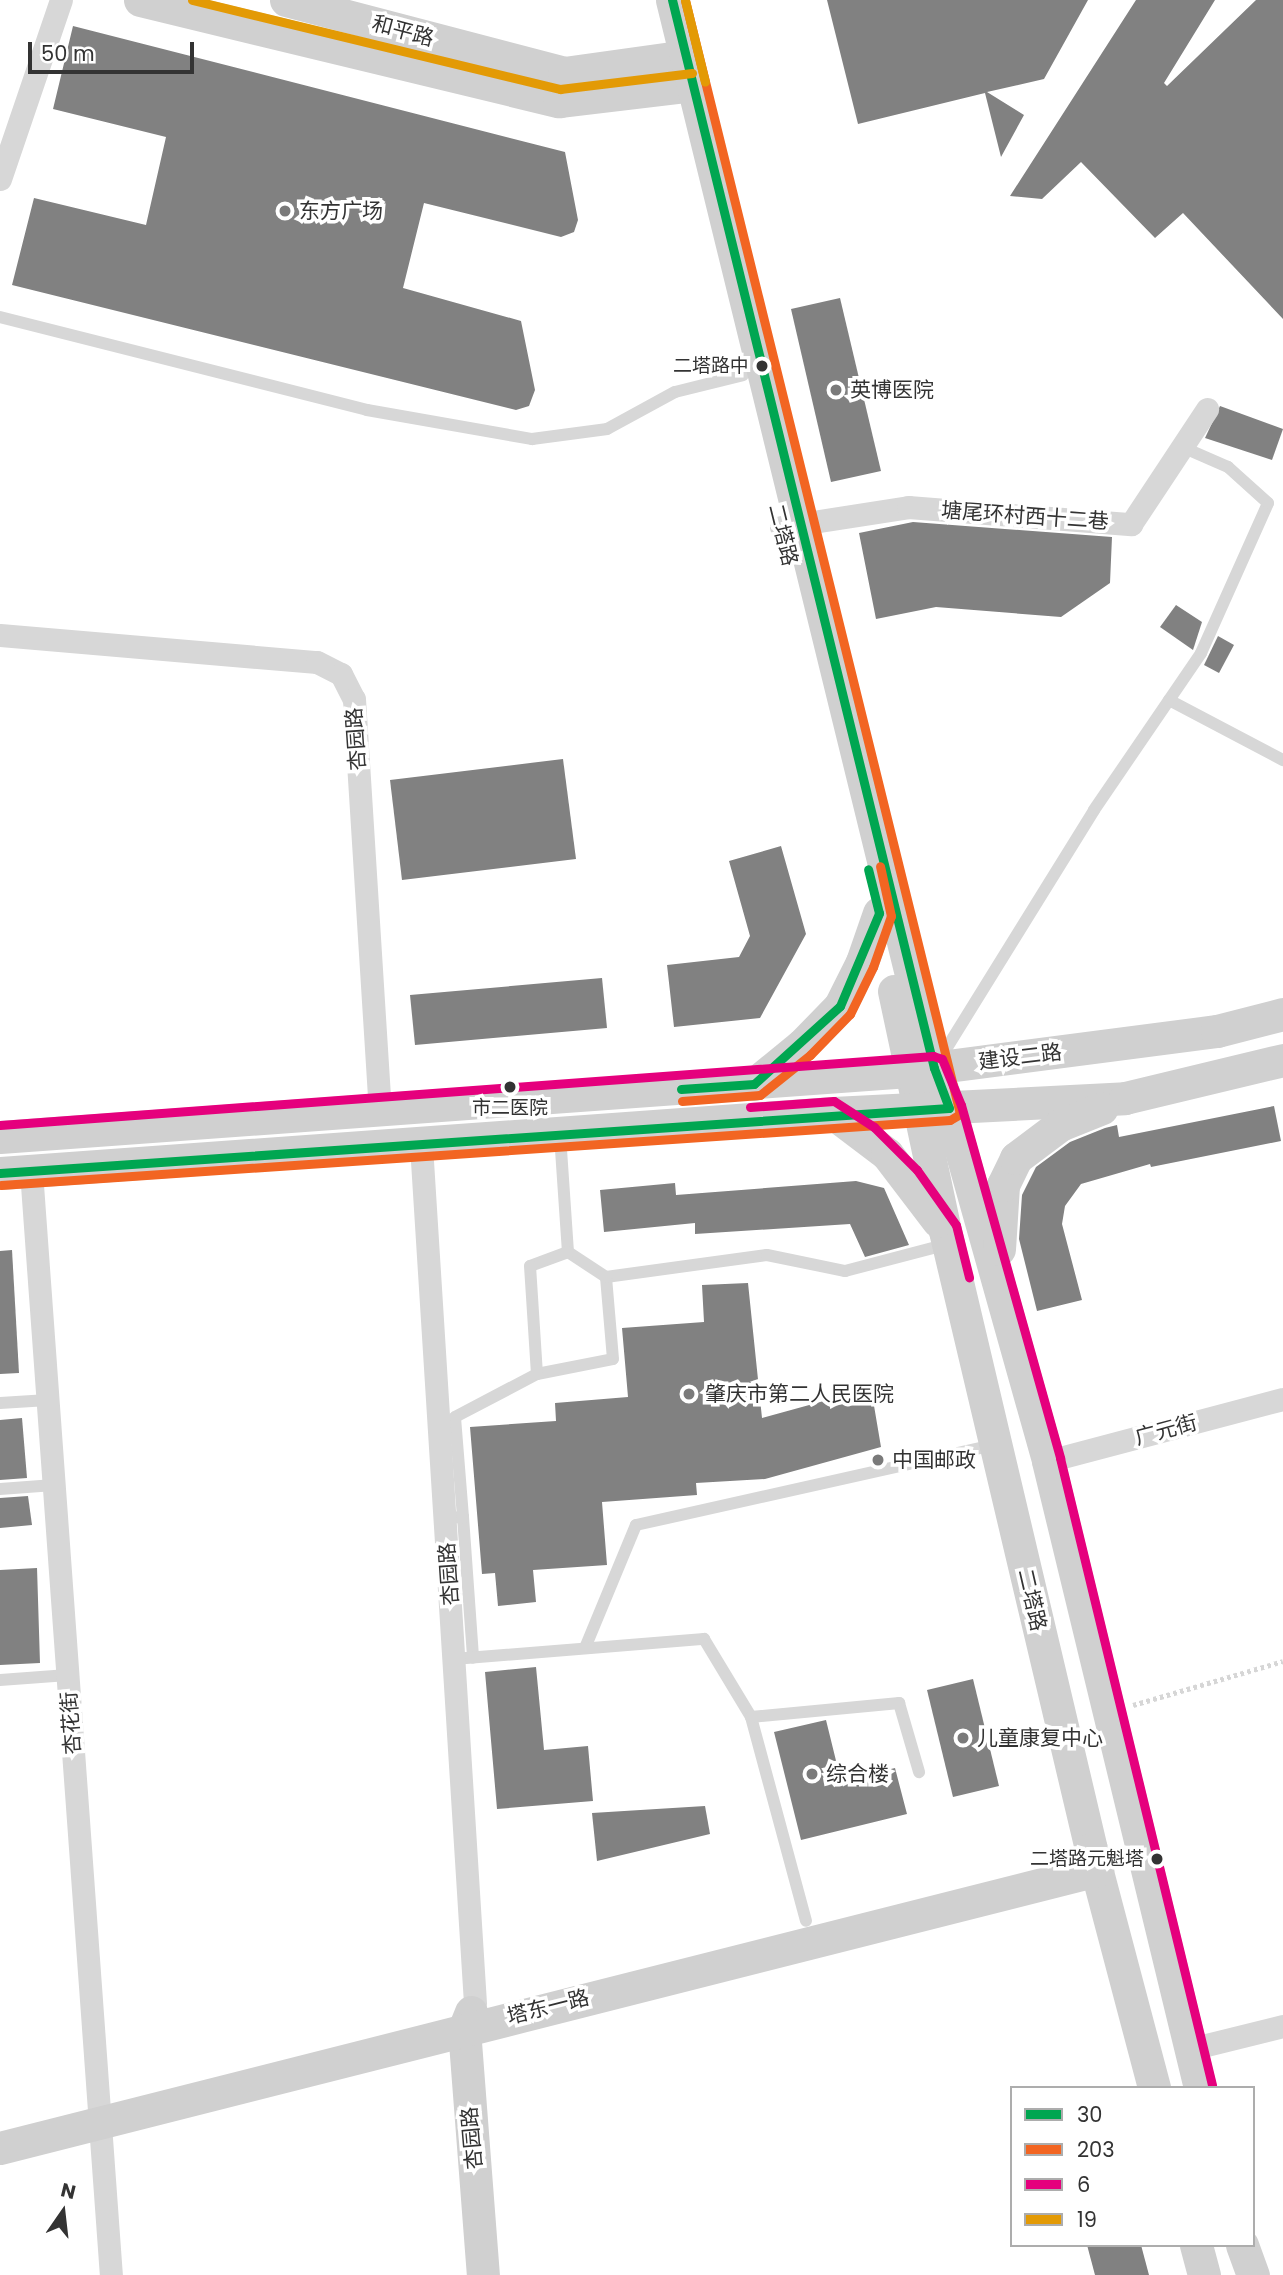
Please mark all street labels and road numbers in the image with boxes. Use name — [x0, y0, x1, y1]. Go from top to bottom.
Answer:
street label: 和平路 — [369, 11, 437, 51]
street label: 塘尾环村西十二巷 — [940, 498, 1110, 534]
street label: 二塔路 — [763, 501, 803, 569]
street label: 杏园路 — [341, 707, 371, 771]
street label: 建设二路 — [977, 1039, 1063, 1075]
street label: 广元街 — [1132, 1410, 1200, 1450]
street label: 杏园路 — [434, 1542, 464, 1606]
street label: 二塔路 — [1013, 1566, 1051, 1634]
street label: 杏花街 — [56, 1691, 86, 1755]
street label: 塔东一路 — [504, 1985, 592, 2029]
street label: 杏园路 — [457, 2106, 487, 2170]

